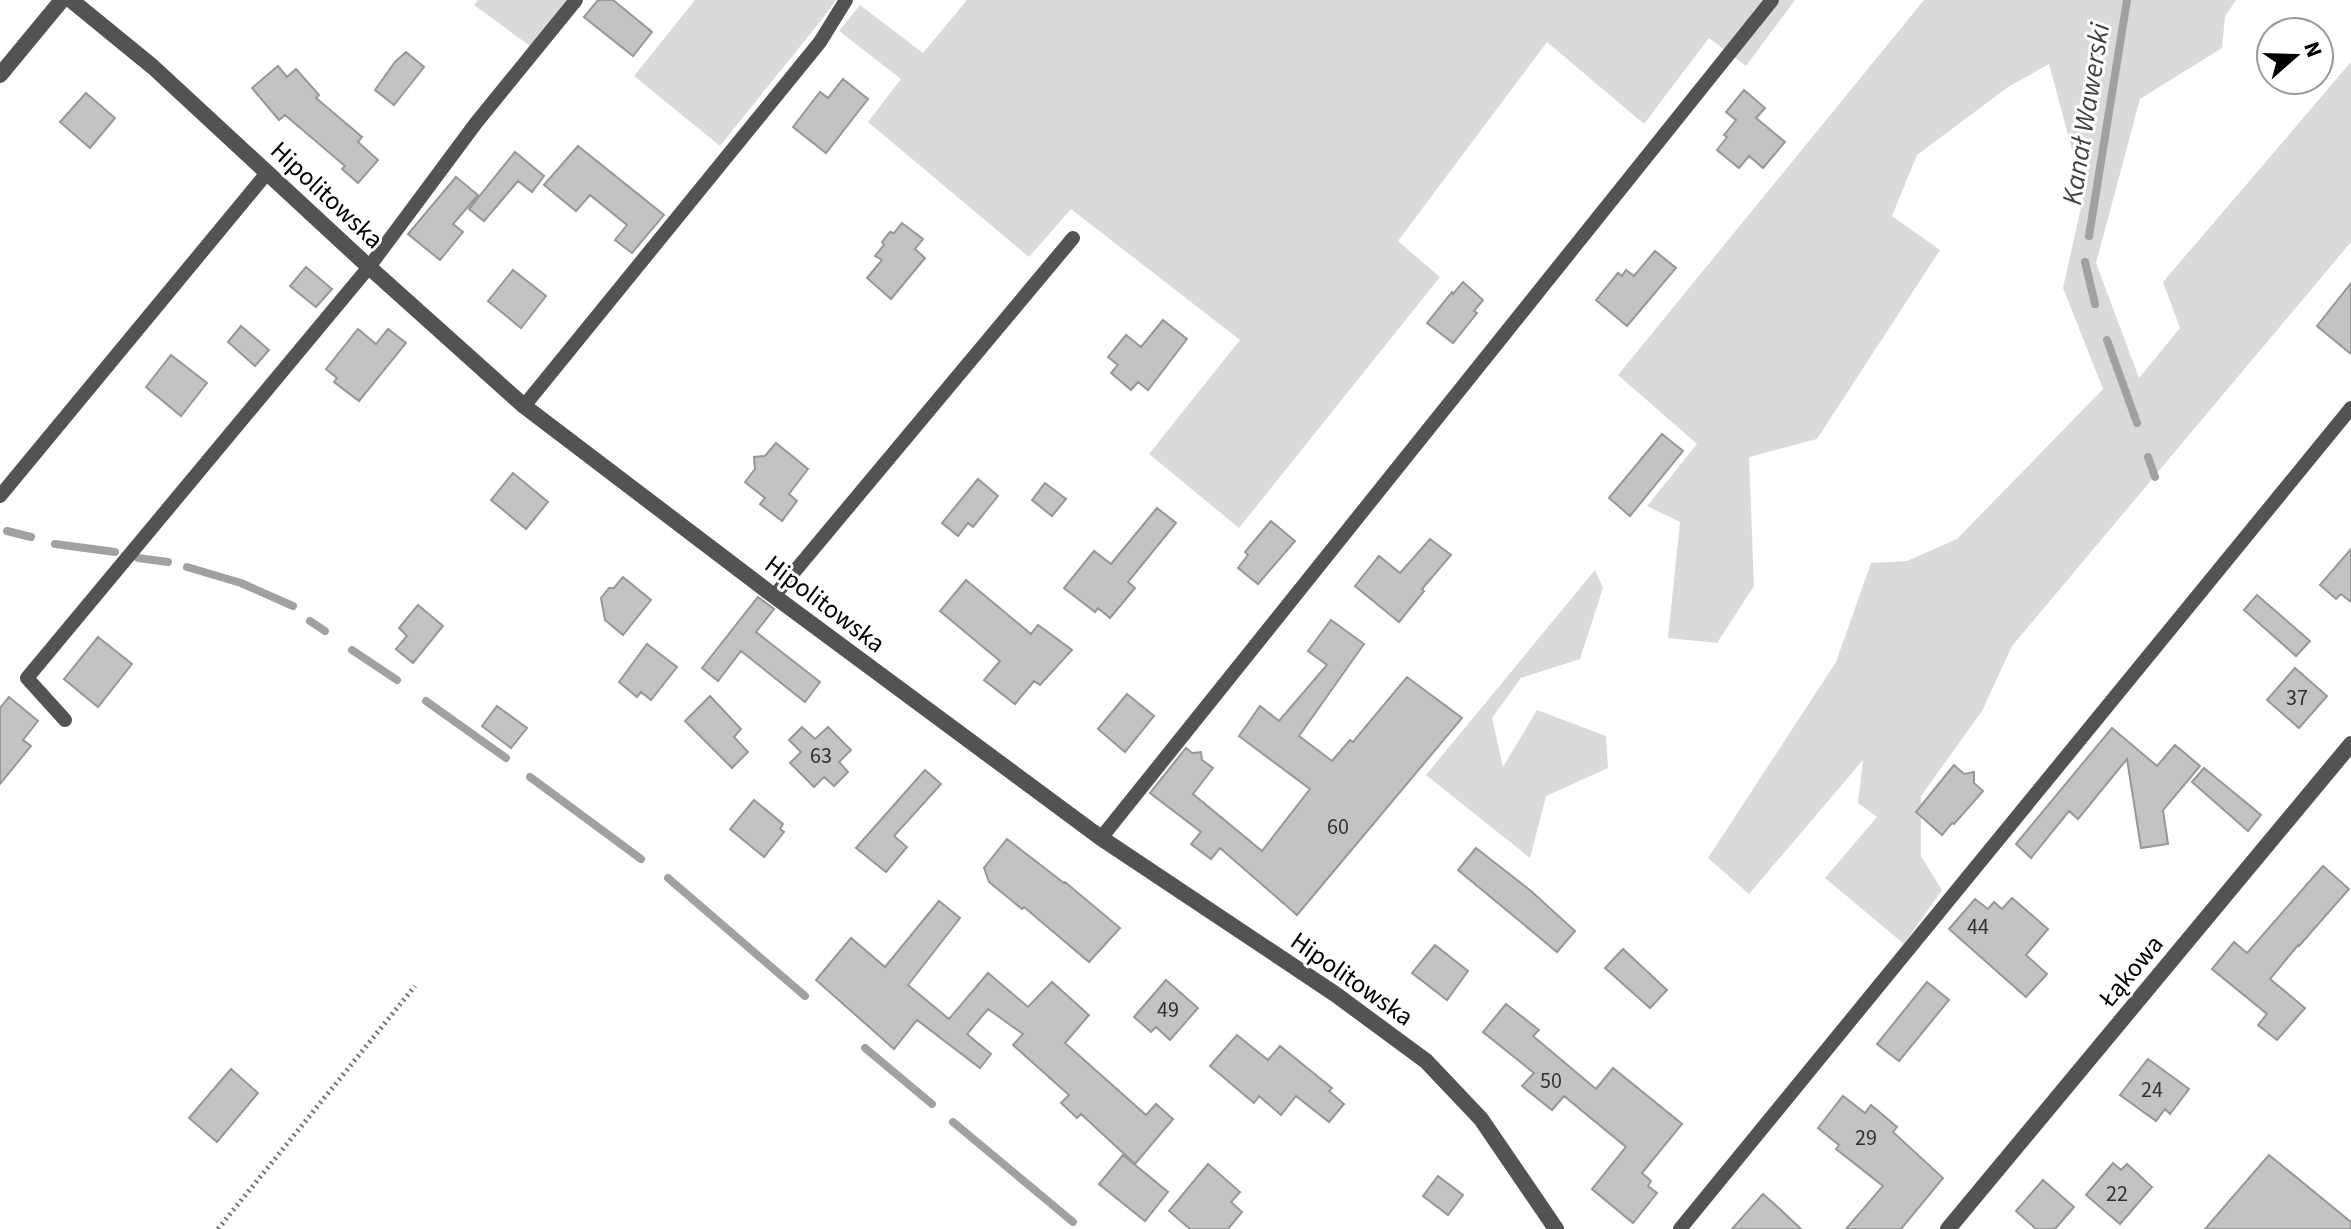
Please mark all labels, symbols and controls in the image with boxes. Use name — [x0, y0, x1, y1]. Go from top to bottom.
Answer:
north arrow — [2255, 16, 2335, 96]
water label: Kanał Wawerski — [2052, 20, 2120, 208]
text: N — [2295, 37, 2330, 62]
street label: Hipolitowska — [262, 133, 392, 257]
street label: Hipolitowska — [757, 546, 893, 662]
house number: 37 — [2286, 682, 2308, 714]
house number: 63 — [810, 740, 832, 772]
house number: 60 — [1327, 811, 1349, 843]
house number: 44 — [1967, 911, 1989, 943]
street label: Hipolitowska — [1283, 923, 1421, 1035]
street label: Łąkowa — [2089, 927, 2172, 1016]
house number: 49 — [1157, 994, 1179, 1026]
house number: 50 — [1540, 1065, 1562, 1097]
house number: 24 — [2141, 1074, 2163, 1106]
house number: 29 — [1855, 1122, 1877, 1154]
house number: 22 — [2106, 1178, 2128, 1210]

